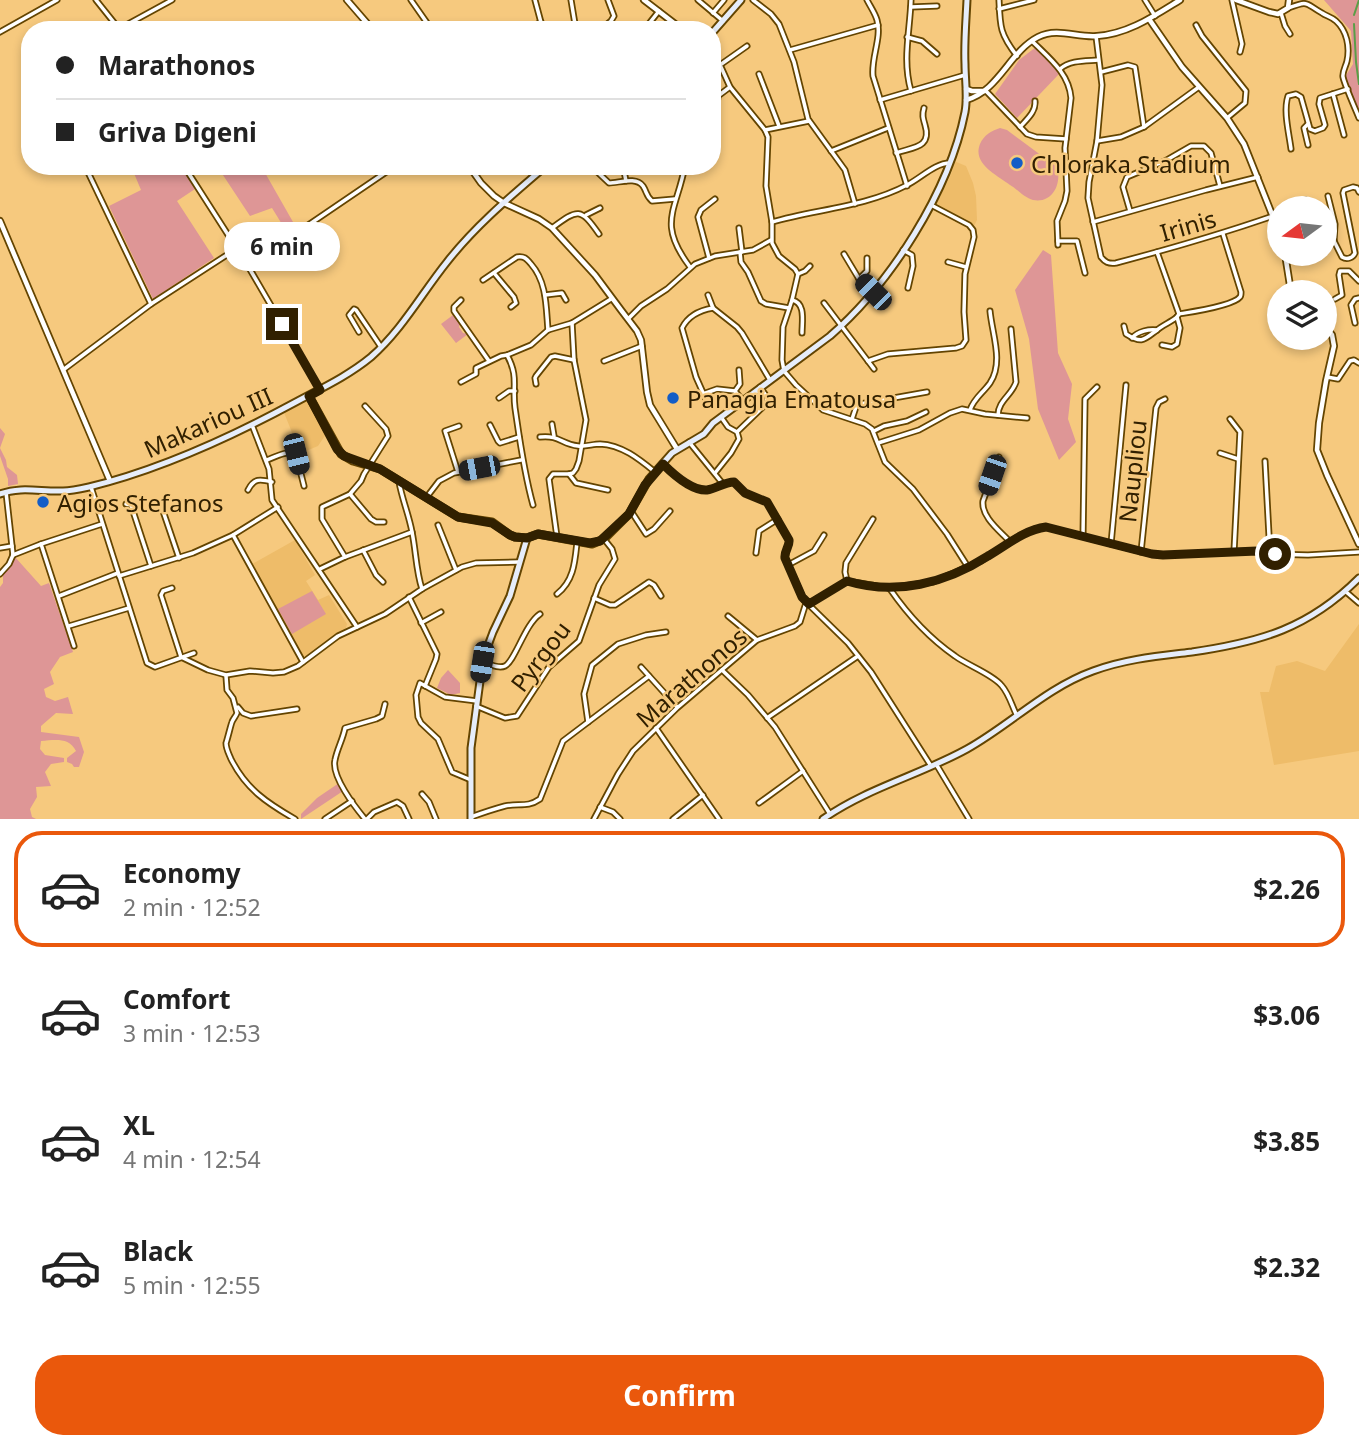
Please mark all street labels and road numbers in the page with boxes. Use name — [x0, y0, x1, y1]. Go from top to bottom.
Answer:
street label: Irinis — [1156, 201, 1220, 249]
street label: Makariou III — [138, 379, 278, 465]
street label: Naupliou — [1110, 418, 1154, 524]
street label: Pyrgou — [503, 614, 577, 698]
street label: Marathonos — [628, 620, 754, 734]

